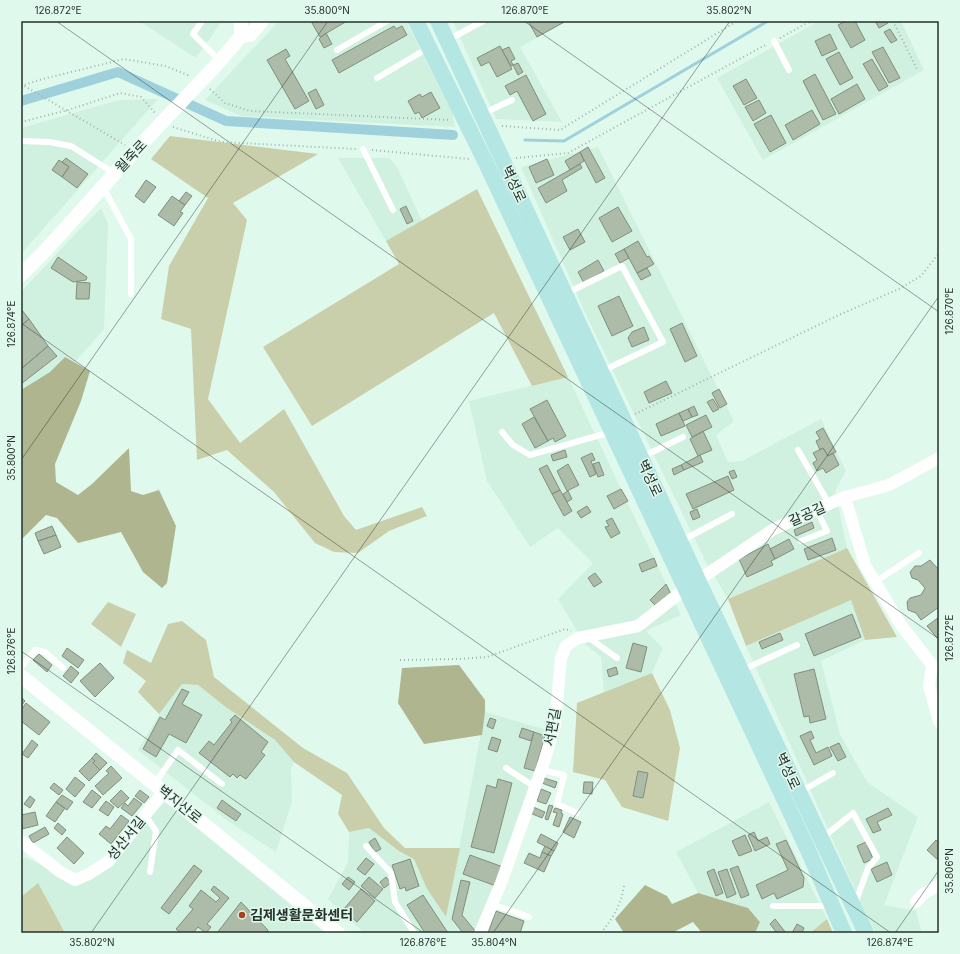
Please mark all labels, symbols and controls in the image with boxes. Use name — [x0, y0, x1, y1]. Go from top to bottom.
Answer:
text: 126.872°E — [34, 4, 82, 16]
text: 35.800°N — [304, 4, 350, 16]
text: 126.870°E — [501, 4, 549, 16]
text: 35.802°N — [706, 4, 752, 16]
street label: 월죽로 — [111, 136, 150, 176]
street label: 벽성로 — [499, 163, 530, 205]
text: 126.870°E — [943, 287, 955, 335]
text: 126.874°E — [5, 301, 17, 347]
text: 35.800°N — [5, 435, 17, 481]
street label: 벽성로 — [635, 457, 666, 499]
street label: 갈공길 — [786, 498, 828, 529]
text: 126.872°E — [943, 614, 955, 662]
text: 126.876°E — [5, 627, 17, 675]
street label: 서편길 — [539, 706, 564, 747]
street label: 벽성로 — [773, 750, 804, 792]
street label: 벽지산로 — [155, 781, 206, 827]
street label: 성산서길 — [103, 812, 148, 863]
text: 35.806°N — [943, 848, 955, 894]
place label: 김제생활문화센터 — [250, 906, 353, 923]
marker: 김제생활문화센터 — [237, 910, 247, 920]
text: 35.802°N — [69, 936, 115, 948]
text: 126.876°E — [399, 936, 447, 948]
text: 35.804°N — [471, 936, 517, 948]
text: 126.874°E — [867, 936, 913, 948]

